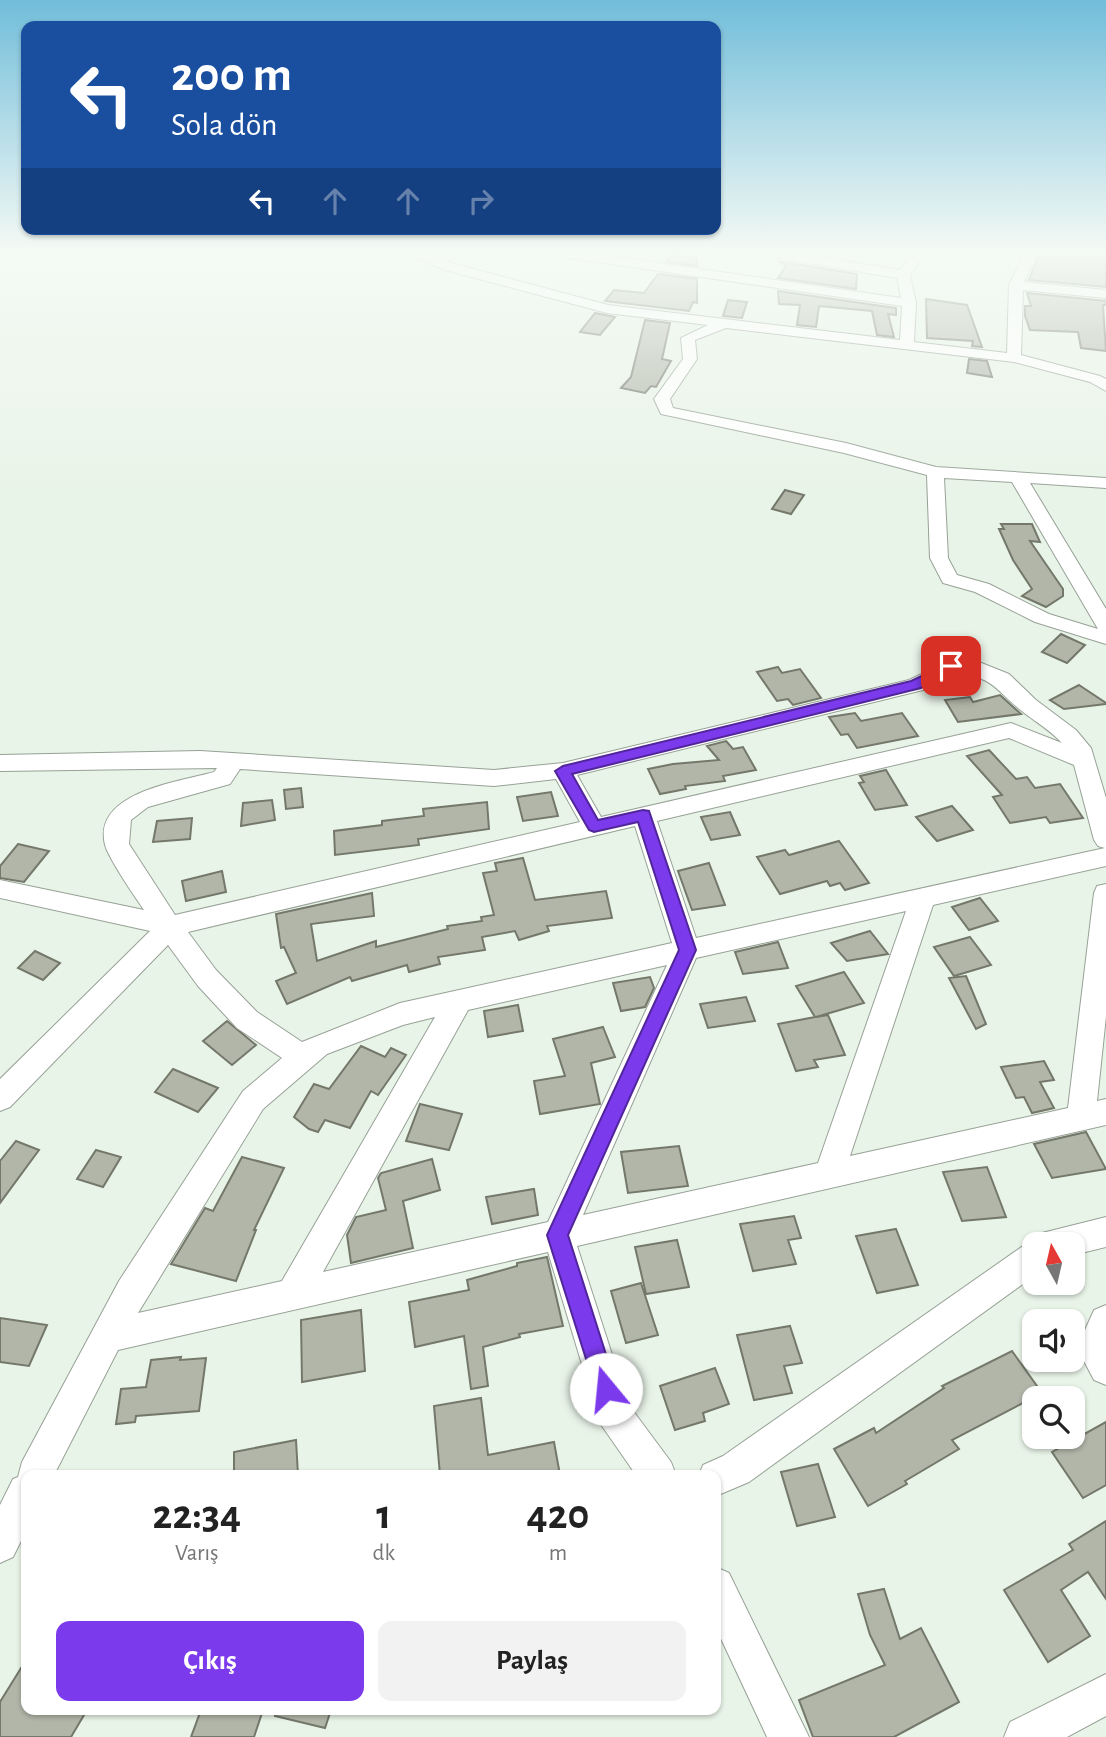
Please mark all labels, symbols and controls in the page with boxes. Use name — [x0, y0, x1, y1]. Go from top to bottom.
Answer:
icon: left — [56, 49, 147, 140]
text: 200 m — [171, 51, 292, 100]
text: Sola dön — [171, 109, 278, 141]
icon: left — [243, 182, 281, 220]
icon: ahead — [316, 182, 354, 220]
icon: ahead — [389, 182, 427, 220]
icon: right — [462, 182, 500, 220]
pin — [921, 636, 981, 696]
icon: arrive — [932, 647, 970, 685]
north arrow — [1022, 1232, 1085, 1295]
map controls — [1022, 1232, 1085, 1449]
button: sound — [1022, 1309, 1085, 1372]
position arrow — [569, 1352, 643, 1426]
button: search — [1022, 1386, 1085, 1449]
text: 22:34 — [153, 1494, 241, 1536]
text: 1 — [376, 1494, 391, 1536]
text: 420 — [527, 1494, 589, 1536]
text: Varış — [175, 1542, 219, 1565]
text: dk — [373, 1542, 395, 1565]
text: m — [549, 1542, 567, 1565]
button: Çıkış — [56, 1621, 364, 1701]
button: Paylaş — [378, 1621, 686, 1701]

